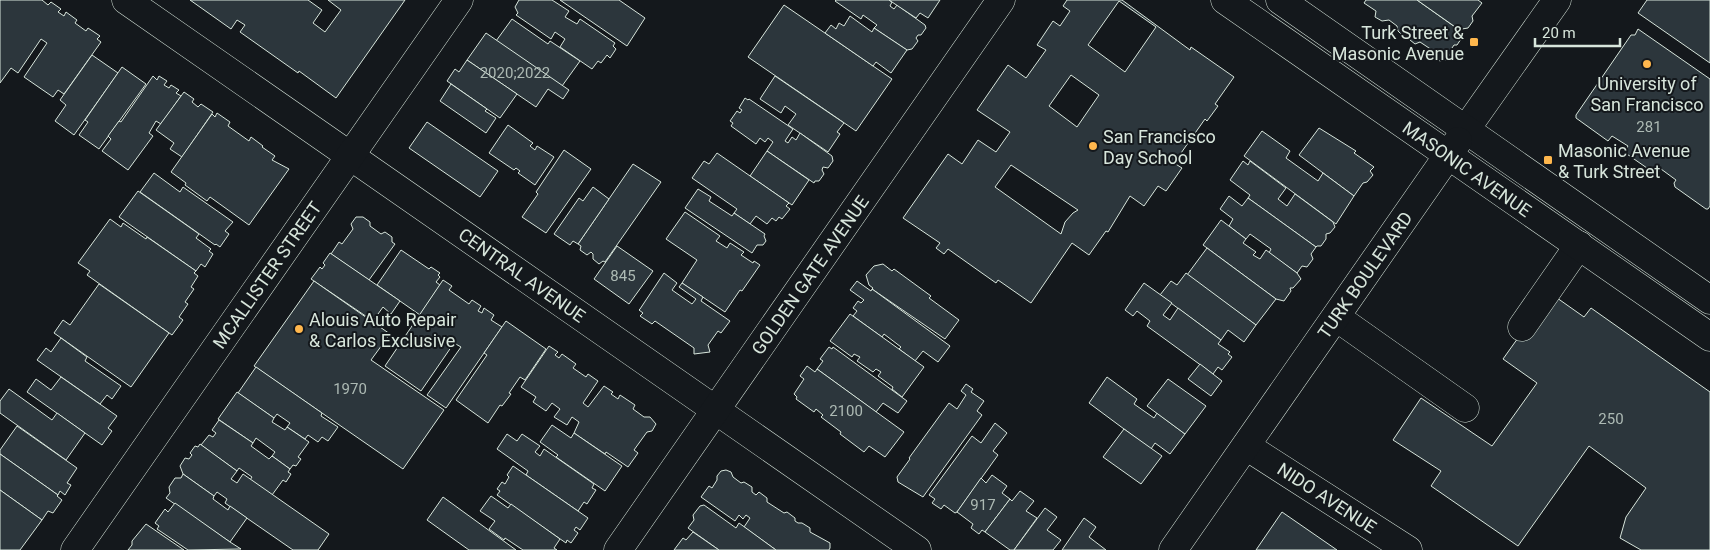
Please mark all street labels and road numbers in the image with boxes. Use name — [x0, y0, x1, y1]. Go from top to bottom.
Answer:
street label: MASONIC AVENUE — [1399, 117, 1535, 221]
street label: GOLDEN GATE AVENUE — [747, 191, 873, 359]
street label: MCALLISTER STREET — [208, 197, 326, 353]
street label: TURK BOULEVARD — [1313, 208, 1417, 342]
street label: CENTRAL AVENUE — [455, 223, 589, 327]
street label: NIDO AVENUE — [1274, 458, 1380, 538]

